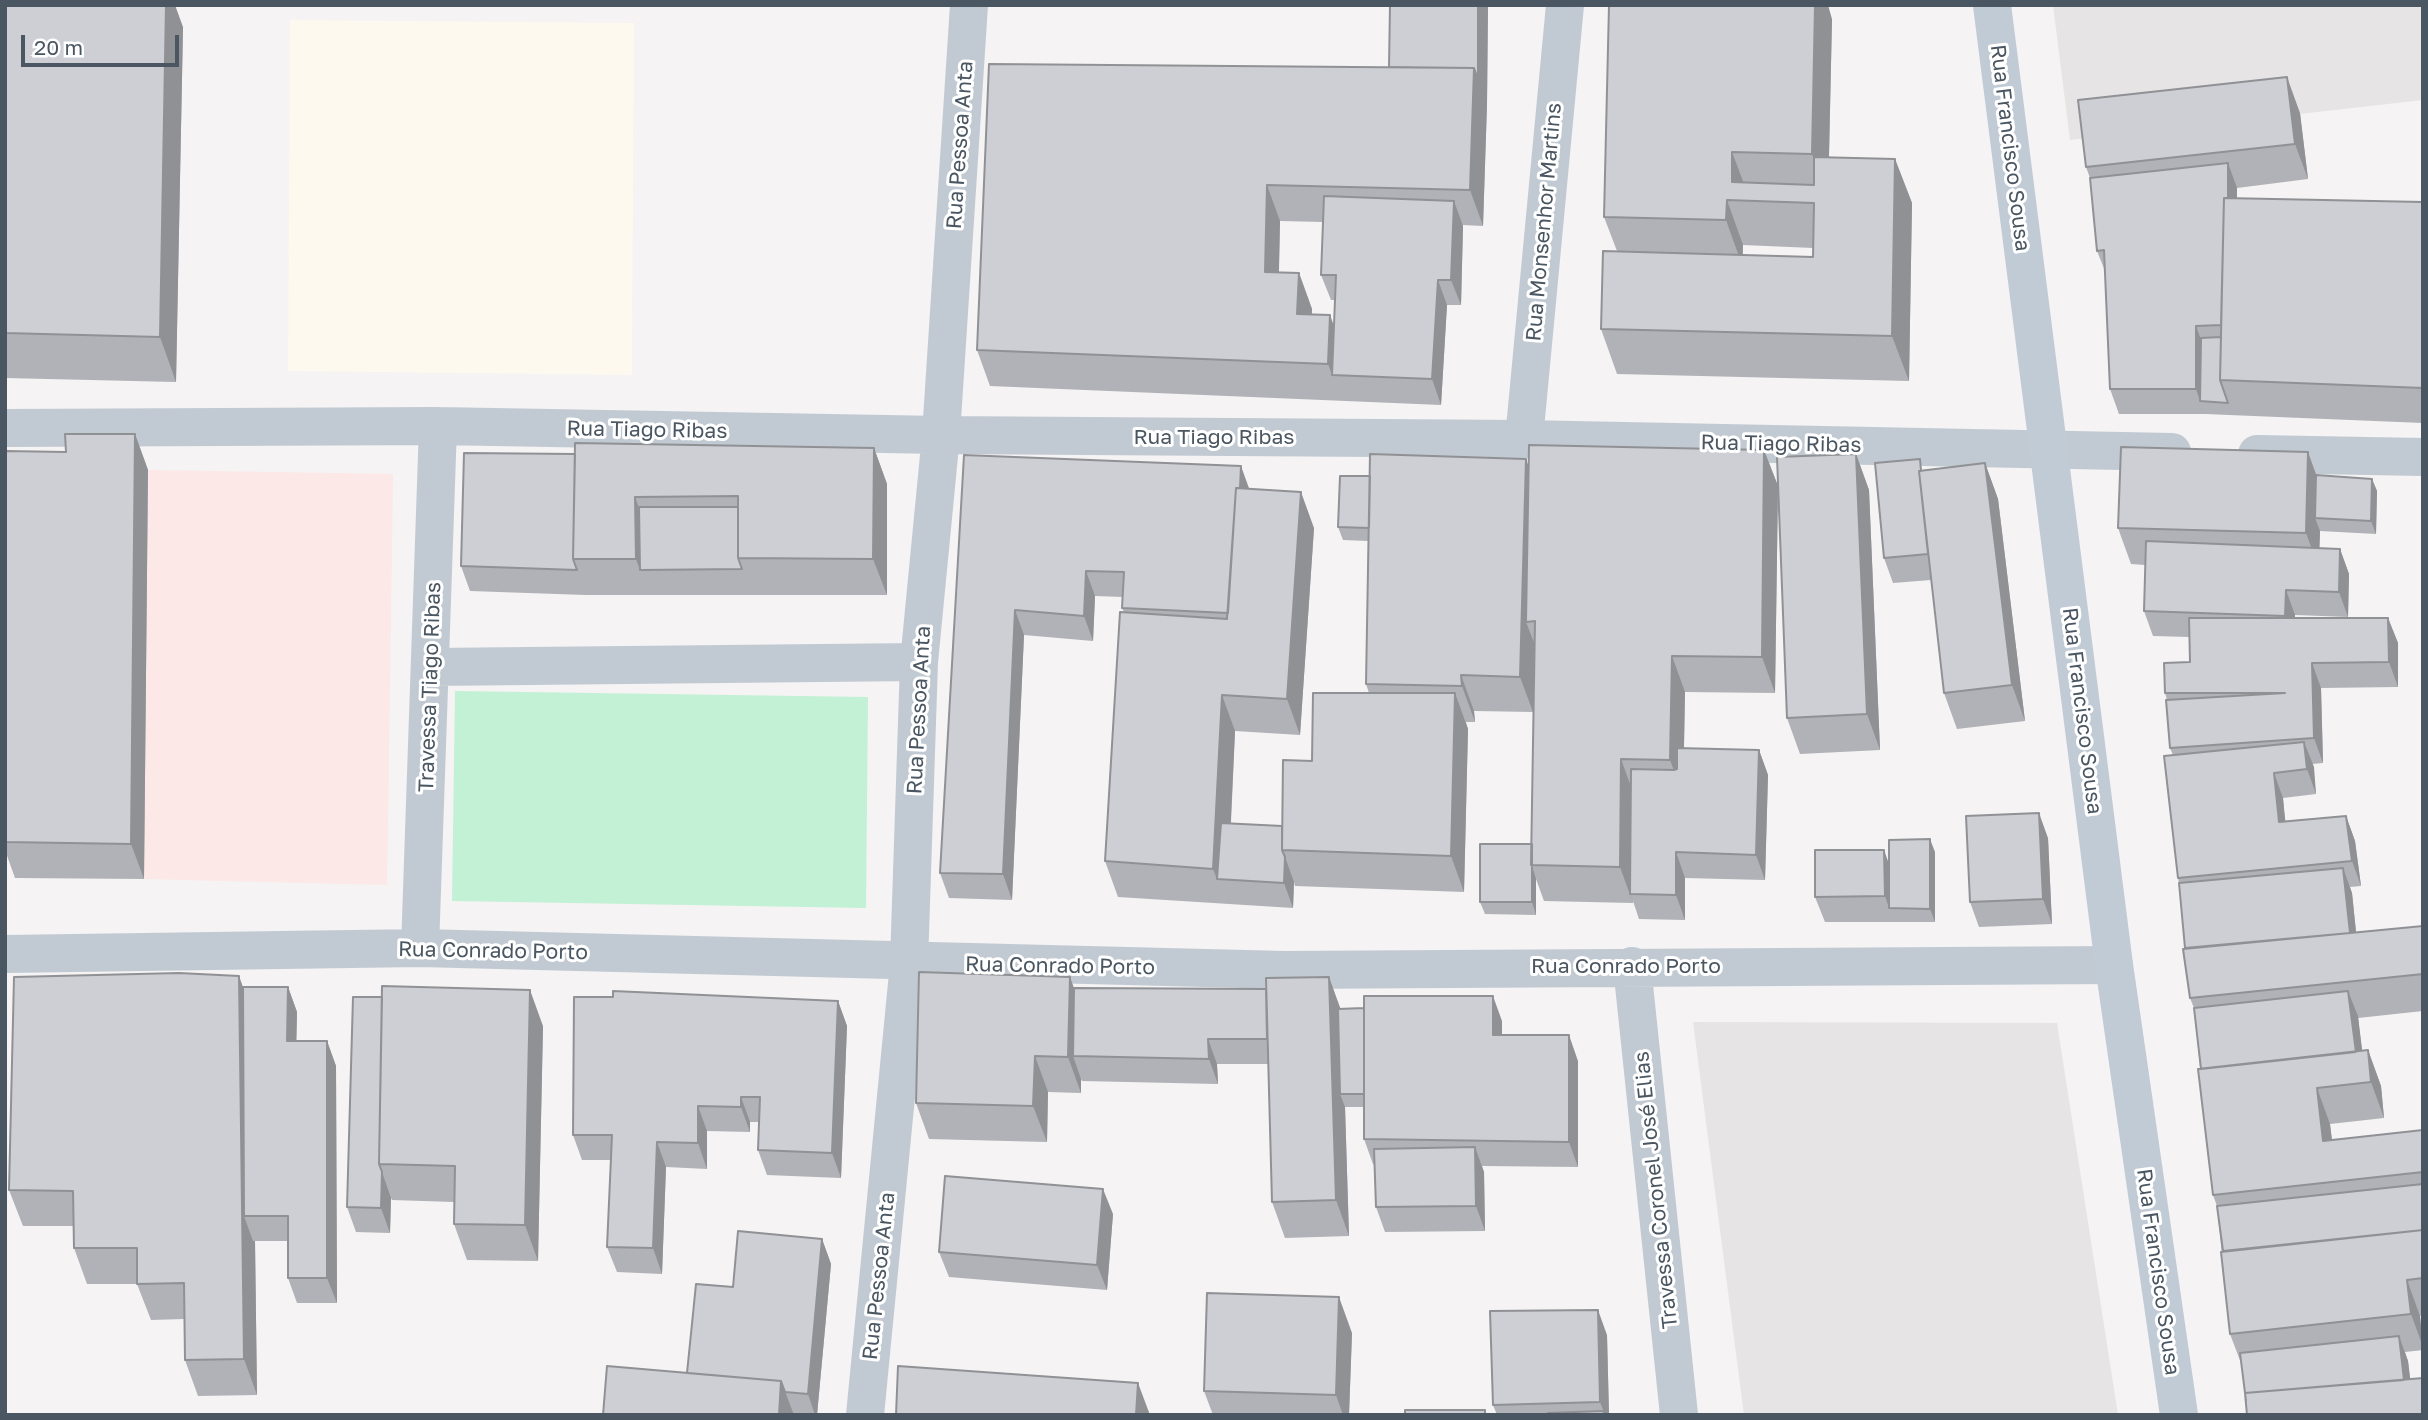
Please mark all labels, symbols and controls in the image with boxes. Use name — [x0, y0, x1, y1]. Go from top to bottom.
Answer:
scale bar — [24, 21, 182, 65]
text: 20 m — [34, 34, 83, 60]
street label: Rua Francisco Sousa — [1985, 43, 2035, 253]
street label: Rua Pessoa Anta — [942, 60, 978, 230]
street label: Rua Monsenhor Martins — [1521, 102, 1567, 342]
street label: Rua Tiago Ribas — [566, 416, 728, 444]
street label: Rua Tiago Ribas — [1134, 424, 1294, 450]
street label: Rua Tiago Ribas — [1700, 430, 1862, 458]
street label: Travessa Tiago Ribas — [414, 581, 446, 793]
street label: Rua Francisco Sousa — [2057, 606, 2107, 816]
street label: Rua Pessoa Anta — [902, 625, 936, 795]
street label: Rua Conrado Porto — [398, 937, 588, 965]
street label: Rua Conrado Porto — [965, 952, 1155, 980]
street label: Rua Conrado Porto — [1531, 953, 1721, 979]
street label: Travessa Coronel José Elias — [1629, 1050, 1683, 1330]
street label: Rua Francisco Sousa — [2131, 1167, 2185, 1377]
street label: Rua Pessoa Anta — [858, 1191, 900, 1361]

